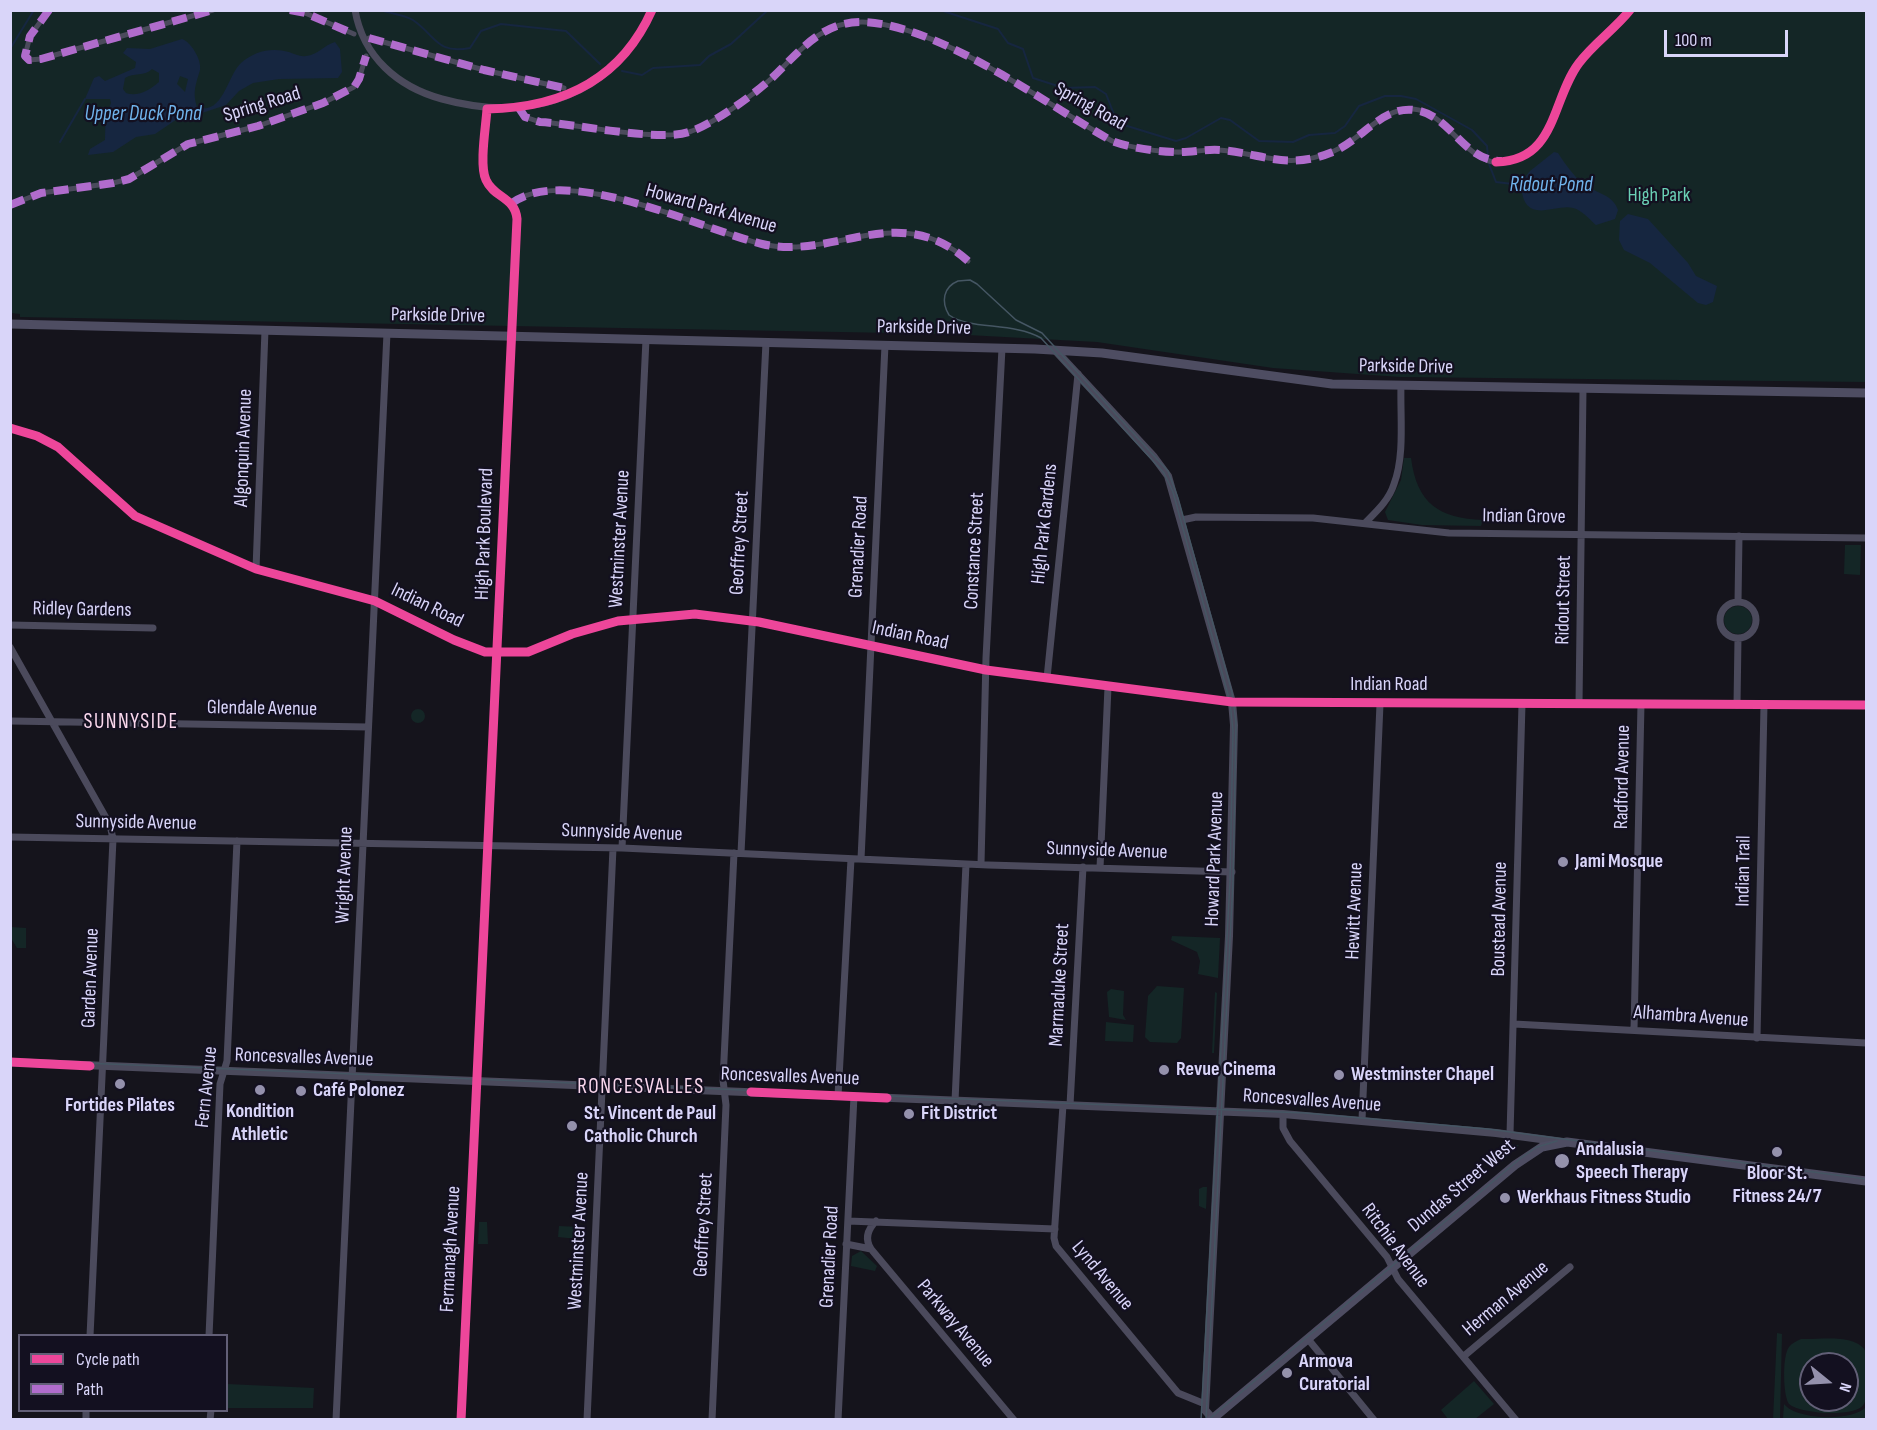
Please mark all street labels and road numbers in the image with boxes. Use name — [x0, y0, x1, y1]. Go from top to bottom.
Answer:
street label: Spring Road — [1049, 77, 1131, 137]
street label: Spring Road — [221, 82, 303, 128]
street label: Howard Park Avenue — [643, 179, 779, 239]
street label: Parkside Drive — [391, 303, 485, 329]
street label: Parkside Drive — [877, 315, 971, 341]
street label: Parkside Drive — [1359, 354, 1453, 380]
street label: Algonquin Avenue — [230, 388, 258, 508]
street label: High Park Gardens — [1027, 462, 1063, 586]
street label: High Park Boulevard — [471, 468, 499, 600]
street label: Westminster Avenue — [604, 469, 636, 609]
street label: Geoffrey Street — [725, 490, 755, 596]
street label: Constance Street — [960, 492, 990, 610]
street label: Grenadier Road — [844, 495, 874, 599]
street label: Indian Grove — [1482, 504, 1566, 530]
street label: Ridout Street — [1551, 555, 1577, 645]
street label: Indian Road — [387, 578, 467, 634]
street label: Ridley Gardens — [32, 597, 132, 623]
street label: Indian Road — [870, 616, 950, 656]
street label: Indian Road — [1350, 673, 1428, 697]
street label: Glendale Avenue — [207, 696, 317, 722]
street label: Radford Avenue — [1610, 725, 1636, 829]
street label: Howard Park Avenue — [1201, 791, 1229, 927]
street label: Sunnyside Avenue — [75, 810, 197, 836]
street label: Sunnyside Avenue — [561, 819, 683, 847]
street label: Wright Avenue — [331, 826, 359, 924]
street label: Indian Trail — [1731, 835, 1757, 907]
street label: Sunnyside Avenue — [1046, 837, 1168, 865]
street label: Boustead Avenue — [1487, 861, 1513, 977]
street label: Hewitt Avenue — [1341, 862, 1369, 960]
street label: Marmaduke Street — [1045, 923, 1075, 1047]
street label: Garden Avenue — [77, 928, 105, 1028]
street label: Alhambra Avenue — [1633, 1001, 1749, 1033]
street label: Roncesvalles Avenue — [234, 1044, 374, 1072]
street label: Fern Avenue — [191, 1045, 223, 1129]
street label: Roncesvalles Avenue — [720, 1063, 860, 1091]
street label: Roncesvalles Avenue — [1242, 1084, 1382, 1118]
street label: Dundas Street West — [1404, 1134, 1520, 1238]
street label: Westminster Avenue — [563, 1171, 595, 1311]
street label: Geoffrey Street — [689, 1172, 719, 1278]
street label: Fermanagh Avenue — [436, 1185, 466, 1313]
street label: Ritchie Avenue — [1356, 1199, 1434, 1293]
street label: Grenadier Road — [815, 1205, 845, 1309]
street label: Lynd Avenue — [1066, 1236, 1138, 1316]
street label: Herman Avenue — [1458, 1256, 1554, 1342]
street label: Parkway Avenue — [911, 1275, 999, 1373]

